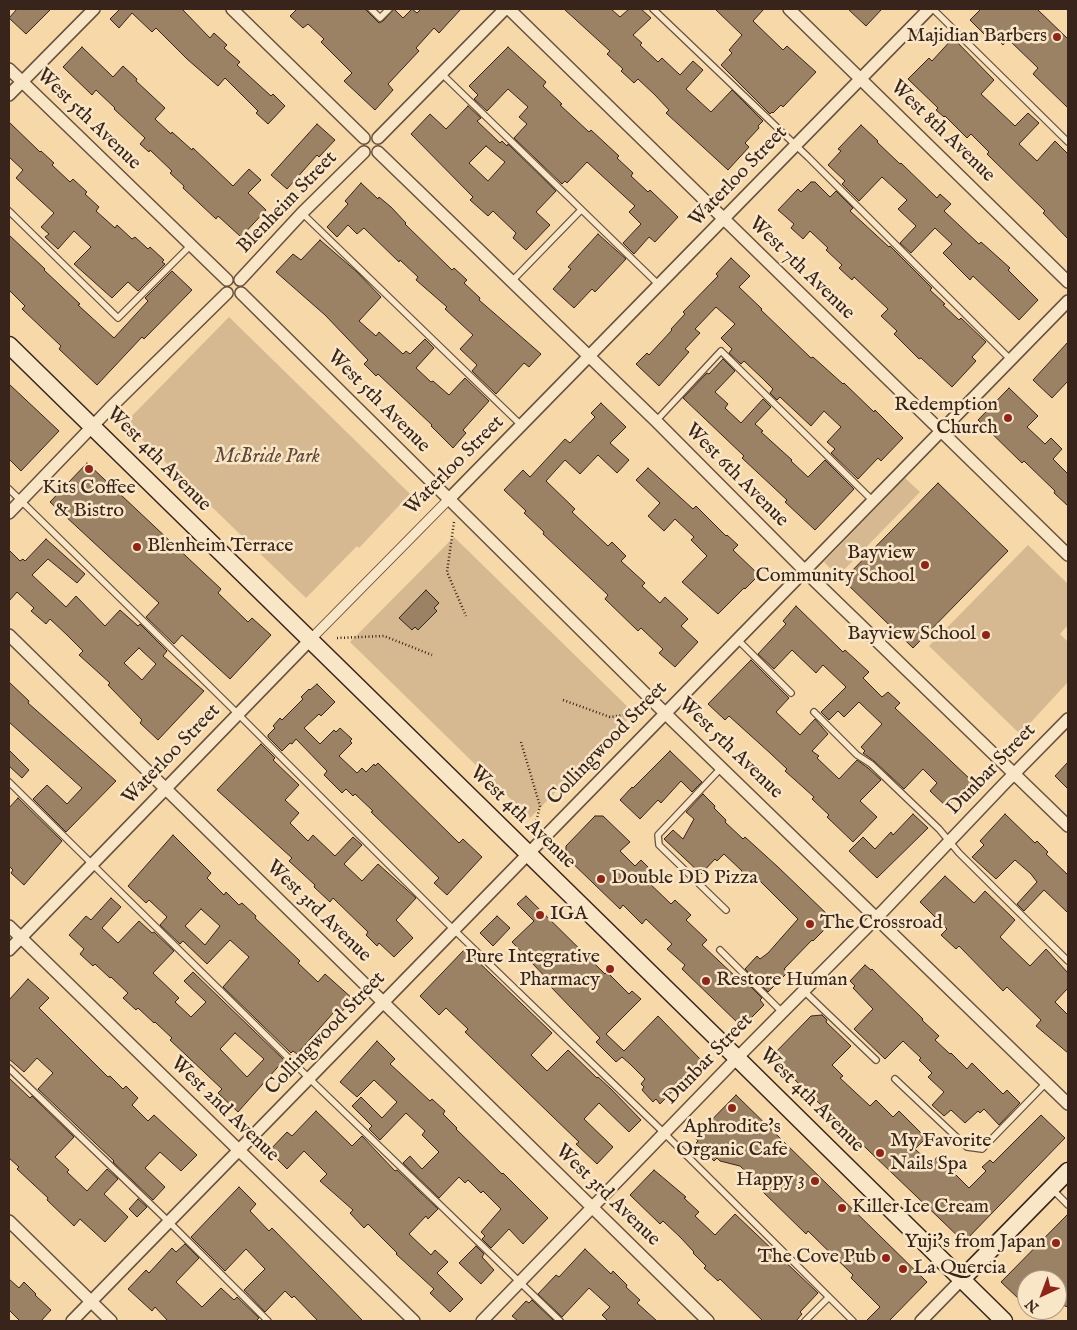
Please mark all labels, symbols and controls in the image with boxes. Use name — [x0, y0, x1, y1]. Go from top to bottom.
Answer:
place label: Majidian Barbers — [906, 25, 1047, 49]
marker: Majidian Barbers — [1051, 31, 1063, 43]
street label: West 5th Avenue — [31, 64, 145, 176]
street label: West 8th Avenue — [885, 76, 999, 188]
street label: Waterloo Street — [685, 122, 793, 232]
street label: Blenheim Street — [233, 147, 343, 259]
street label: West 7th Avenue — [743, 212, 859, 326]
street label: West 5th Avenue — [322, 346, 434, 458]
place label: Redemption Church — [894, 394, 998, 441]
street label: West 4th Avenue — [101, 403, 215, 517]
street label: Waterloo Street — [400, 411, 510, 521]
marker: Redemption Church — [1002, 412, 1014, 424]
street label: West 6th Avenue — [679, 419, 793, 533]
park label: McBride Park — [214, 446, 320, 470]
marker: Kits Coffee & Bistro — [83, 463, 95, 475]
place label: Kits Coffee & Bistro — [42, 477, 136, 524]
place label: Blenheim Terrace — [147, 535, 293, 559]
marker: Blenheim Terrace — [131, 541, 143, 553]
place label: Bayview Community School — [755, 542, 915, 589]
marker: Bayview Community School — [919, 559, 931, 571]
place label: Bayview School — [847, 623, 976, 647]
marker: Bayview School — [980, 629, 992, 641]
street label: Collingwood Street — [543, 677, 673, 811]
street label: West 5th Avenue — [673, 693, 787, 805]
street label: Waterloo Street — [118, 700, 226, 810]
street label: Dunbar Street — [942, 719, 1042, 821]
street label: West 4th Avenue — [464, 761, 580, 875]
street label: West 3rd Avenue — [261, 856, 375, 968]
place label: Double DD Pizza — [611, 867, 758, 891]
marker: Double DD Pizza — [595, 873, 607, 885]
place label: IGA — [550, 903, 588, 927]
marker: IGA — [534, 909, 546, 921]
place label: The Crossroad — [820, 912, 943, 936]
marker: The Crossroad — [804, 918, 816, 930]
place label: Pure Integrative Pharmacy — [465, 946, 600, 993]
marker: Pure Integrative Pharmacy — [604, 963, 616, 975]
street label: Collingwood Street — [261, 967, 391, 1101]
place label: Restore Human — [716, 969, 848, 993]
marker: Restore Human — [700, 975, 712, 987]
street label: Dunbar Street — [659, 1009, 759, 1111]
street label: West 4th Avenue — [754, 1044, 868, 1158]
street label: West 2nd Avenue — [165, 1052, 283, 1168]
marker: Aphrodite's Organic Cafe — [726, 1102, 738, 1114]
place label: Aphrodite's Organic Cafe — [676, 1116, 788, 1163]
place label: My Favorite Nails Spa — [890, 1130, 991, 1177]
street label: West 3rd Avenue — [550, 1140, 664, 1252]
marker: My Favorite Nails Spa — [874, 1147, 886, 1159]
place label: Happy 3 — [736, 1169, 805, 1193]
marker: Happy 3 — [809, 1175, 821, 1187]
place label: Killer Ice Cream — [852, 1196, 989, 1220]
marker: Killer Ice Cream — [836, 1202, 848, 1214]
place label: Yuji's from Japan — [904, 1231, 1046, 1255]
marker: Yuji's from Japan — [1050, 1237, 1062, 1249]
place label: The Cove Pub — [757, 1246, 876, 1270]
marker: The Cove Pub — [880, 1252, 892, 1264]
place label: La Quercia — [913, 1257, 1006, 1281]
marker: La Quercia — [897, 1263, 909, 1275]
north arrow — [1017, 1270, 1067, 1320]
text: N — [1022, 1295, 1043, 1316]

